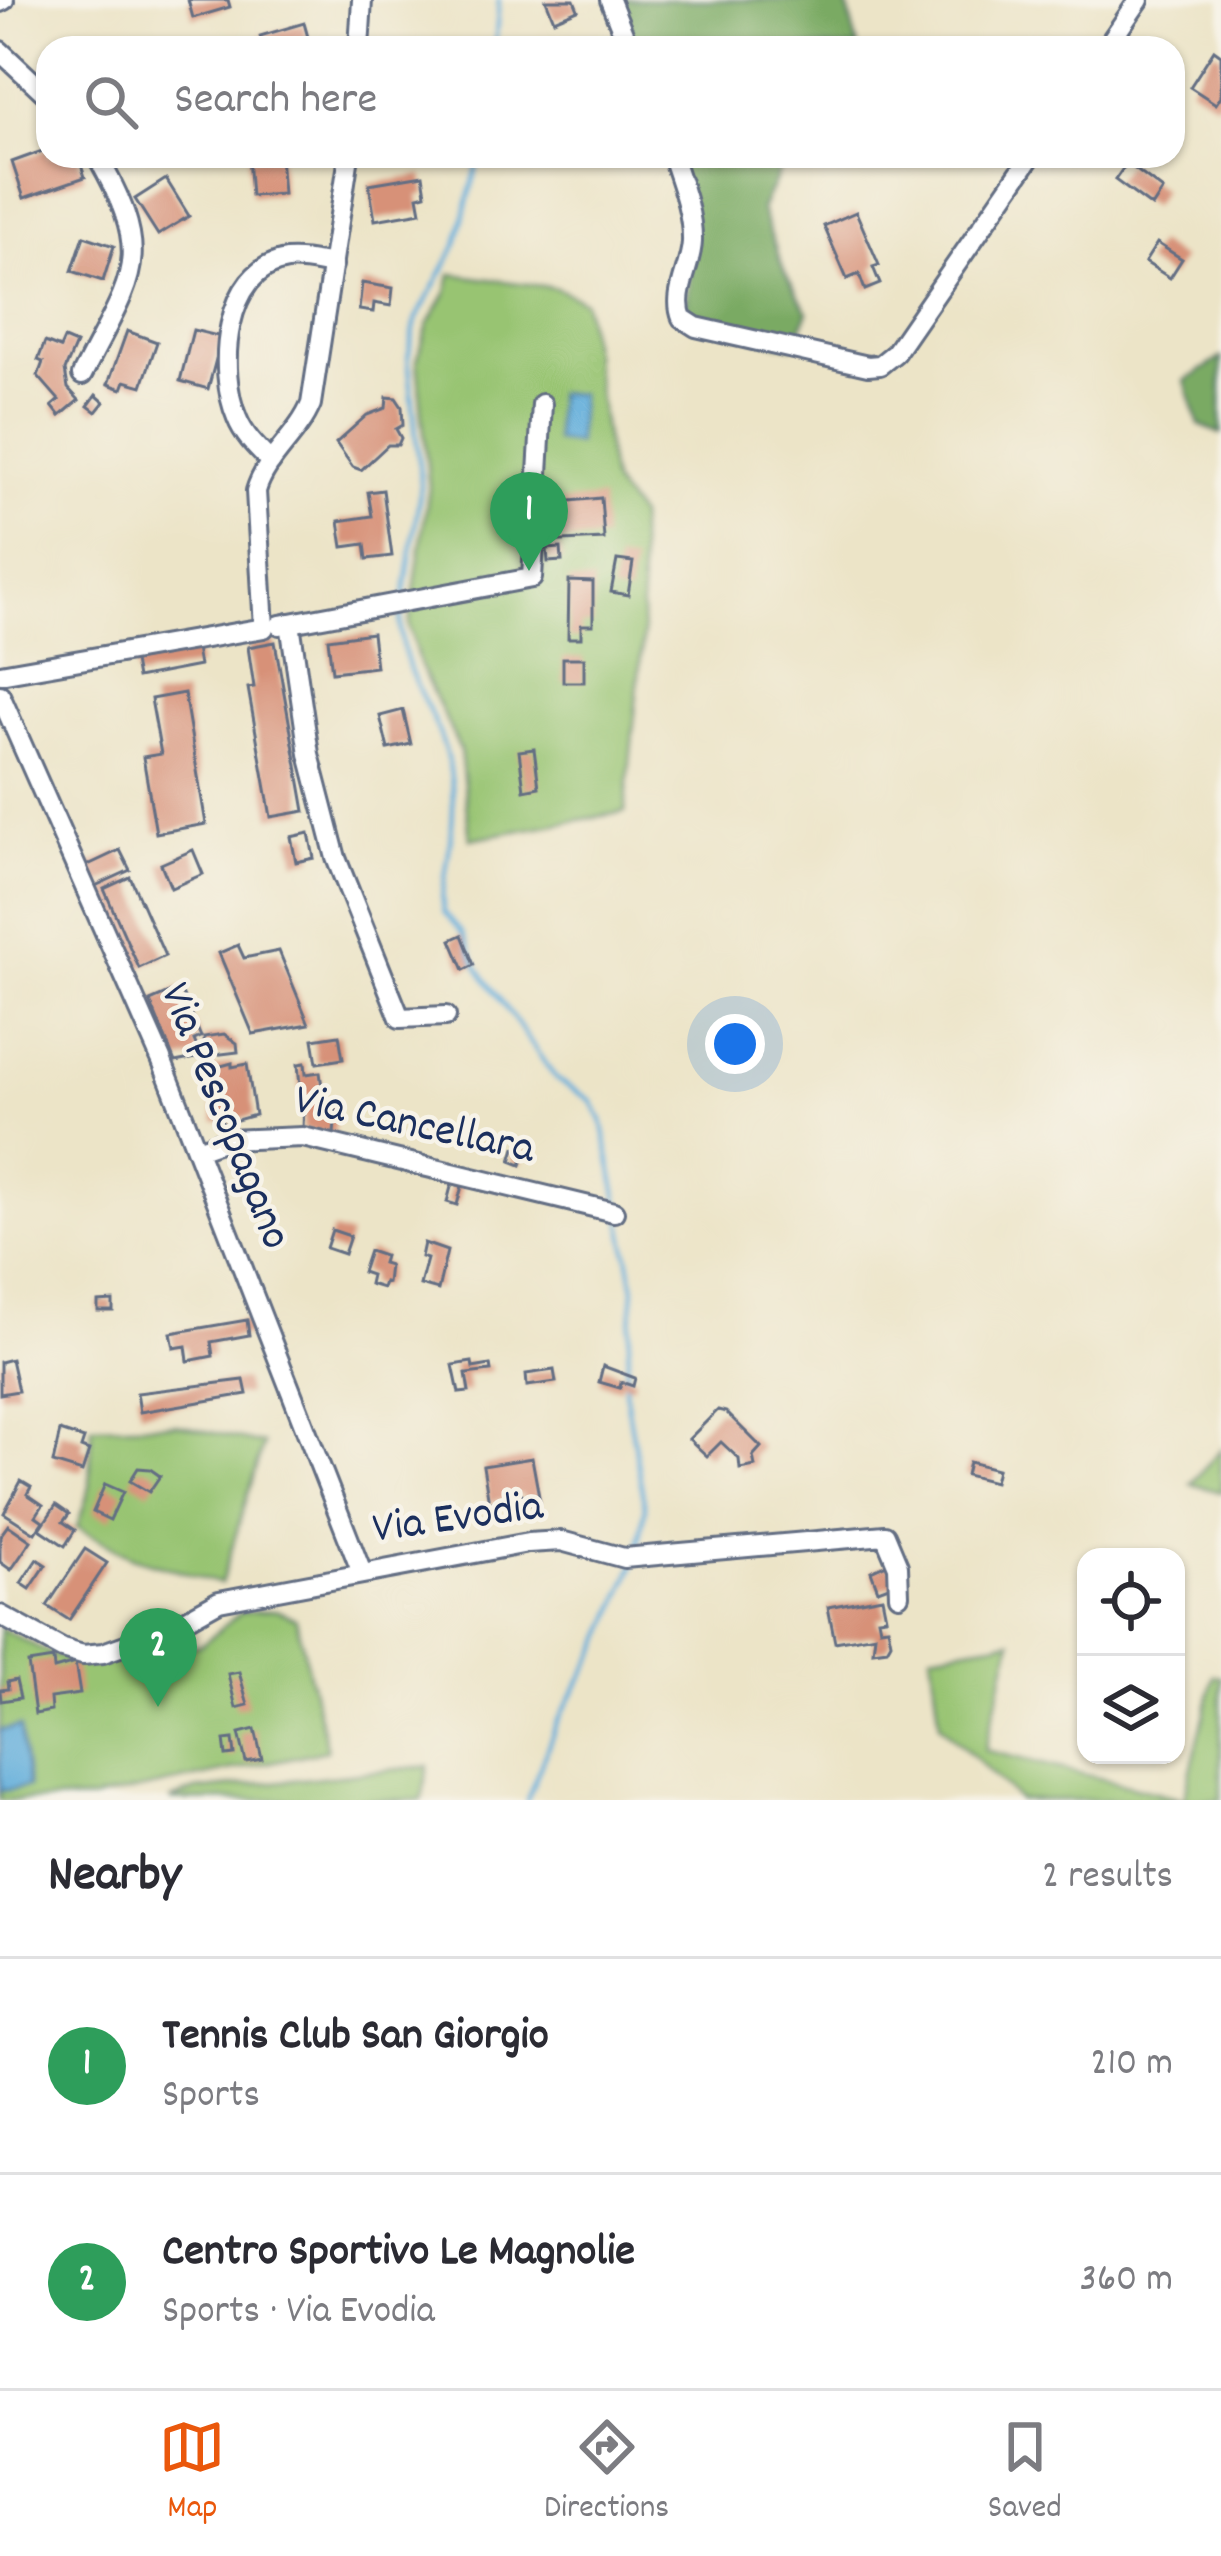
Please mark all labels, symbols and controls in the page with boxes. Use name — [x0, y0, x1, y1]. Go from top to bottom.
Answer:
search box — [36, 36, 1185, 168]
icon: search — [78, 69, 144, 135]
text: Search here — [174, 70, 377, 134]
pin: 1 — [490, 472, 568, 571]
street label: Via Pescopagano — [140, 974, 306, 1260]
your location — [705, 1014, 765, 1074]
street label: Via Cancellara — [288, 1070, 541, 1184]
street label: Via Evodia — [369, 1476, 548, 1564]
map controls — [1077, 1548, 1185, 1764]
button: locate — [1077, 1548, 1185, 1656]
pin: 2 — [119, 1608, 197, 1707]
button: layers — [1077, 1656, 1185, 1764]
text: Nearby — [48, 1842, 181, 1914]
text: 2 results — [1042, 1851, 1173, 1906]
text: Tennis Club San Giorgio — [162, 2006, 549, 2070]
text: 1 — [83, 2038, 91, 2093]
text: 210 m — [1090, 2038, 1173, 2093]
text: Sports — [162, 2070, 260, 2125]
text: Centro Sportivo Le Magnolie — [162, 2222, 635, 2286]
text: 2 — [78, 2254, 96, 2309]
text: 360 m — [1080, 2254, 1173, 2309]
text: Sports · Via Evodia — [162, 2286, 435, 2341]
tab: Map — [159, 2414, 225, 2533]
tab: Directions — [544, 2414, 669, 2533]
tab: Saved — [988, 2414, 1062, 2533]

